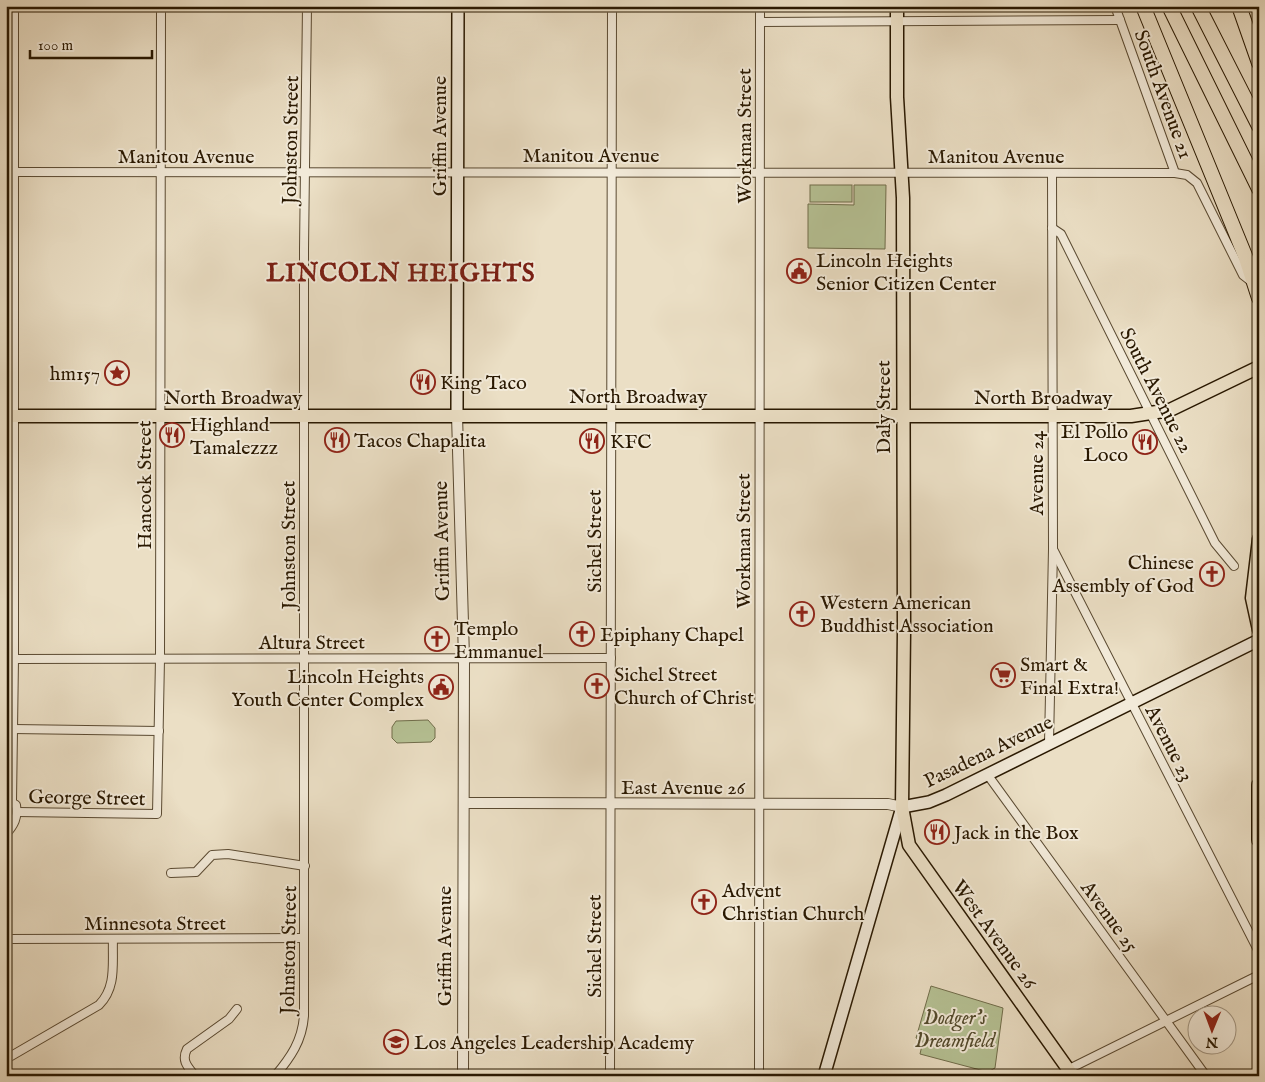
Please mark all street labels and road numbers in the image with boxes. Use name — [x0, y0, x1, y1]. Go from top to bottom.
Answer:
street label: South Avenue 21 — [1128, 27, 1198, 162]
street label: Workman Street — [733, 68, 758, 204]
street label: Johnston Street — [278, 75, 305, 207]
street label: Griffin Avenue — [428, 76, 453, 196]
street label: Manitou Avenue — [523, 144, 659, 169]
street label: Manitou Avenue — [118, 145, 254, 170]
street label: Manitou Avenue — [928, 145, 1064, 170]
street label: South Avenue 22 — [1113, 324, 1198, 458]
street label: Daly Street — [872, 360, 897, 454]
street label: North Broadway — [569, 385, 707, 410]
street label: North Broadway — [164, 386, 302, 411]
street label: North Broadway — [974, 386, 1112, 411]
street label: Hancock Street — [133, 420, 158, 550]
street label: Avenue 24 — [1025, 430, 1050, 516]
street label: Workman Street — [732, 473, 757, 609]
street label: Johnston Street — [277, 480, 302, 611]
street label: Griffin Avenue — [429, 481, 456, 601]
street label: Sichel Street — [583, 489, 608, 593]
street label: Altura Street — [258, 631, 365, 656]
street label: Avenue 23 — [1138, 700, 1198, 786]
street label: Pasadena Avenue — [920, 710, 1057, 794]
street label: East Avenue 26 — [621, 776, 746, 801]
street label: George Street — [28, 785, 146, 812]
street label: West Avenue 26 — [946, 875, 1042, 995]
street label: Avenue 25 — [1074, 876, 1143, 957]
street label: Johnston Street — [276, 885, 303, 1017]
street label: Griffin Avenue — [433, 886, 458, 1006]
street label: Sichel Street — [583, 894, 608, 998]
street label: Minnesota Street — [84, 912, 226, 937]

